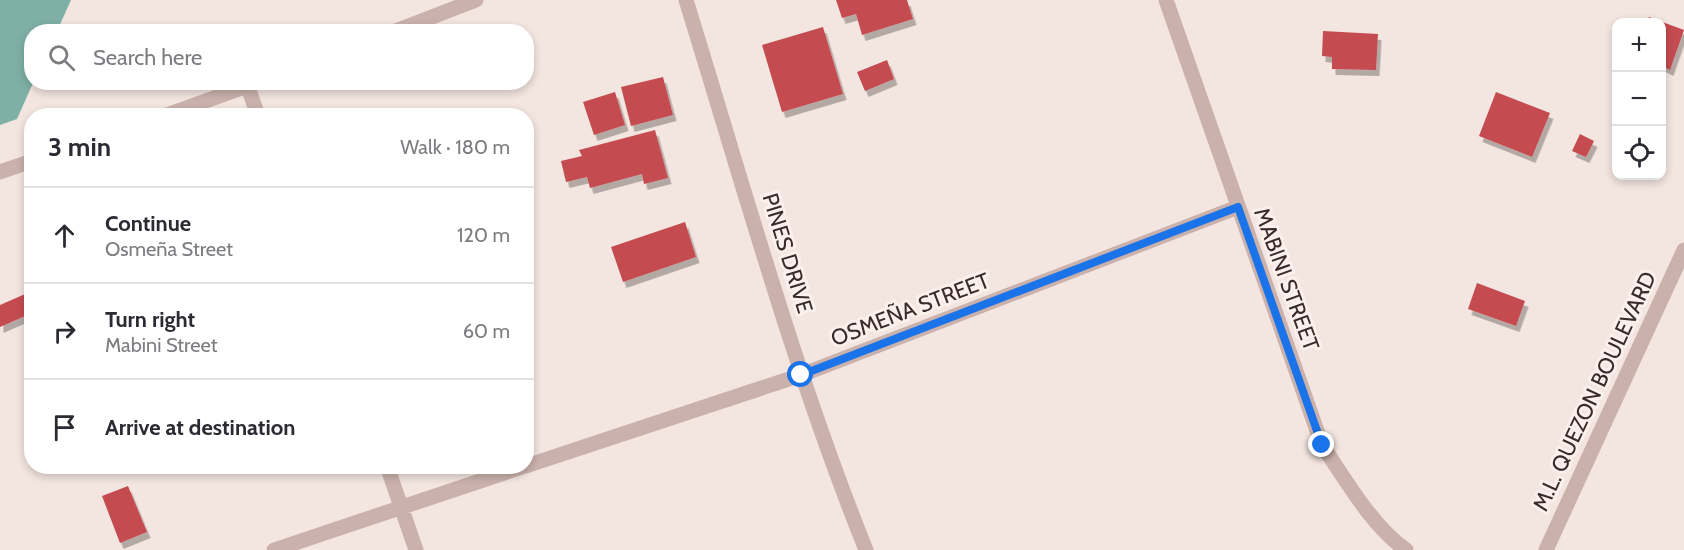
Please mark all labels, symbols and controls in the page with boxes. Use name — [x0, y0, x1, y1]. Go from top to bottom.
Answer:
map controls — [1612, 18, 1666, 180]
button: + — [1612, 18, 1666, 72]
search box — [24, 24, 534, 90]
icon: search — [45, 41, 78, 74]
text: Search here — [93, 44, 202, 71]
button: − — [1612, 72, 1666, 126]
button: locate — [1612, 126, 1666, 180]
text: 3 min — [48, 131, 111, 163]
text: Walk · 180 m — [400, 135, 510, 159]
street label: PINES DRIVE — [756, 190, 819, 316]
street label: MABINI STREET — [1248, 204, 1325, 355]
text: Continue — [105, 210, 191, 237]
icon: ahead — [48, 219, 81, 252]
text: 120 m — [457, 223, 510, 247]
text: Osmeña Street — [105, 237, 233, 261]
street label: OSMEÑA STREET — [827, 267, 994, 352]
street label: M.L. QUEZON BOULEVARD — [1527, 267, 1662, 515]
text: Turn right — [105, 306, 195, 333]
icon: right — [48, 315, 81, 348]
text: 60 m — [463, 319, 510, 343]
text: Mabini Street — [105, 333, 217, 357]
route start — [787, 361, 813, 387]
icon: arrive — [48, 411, 81, 444]
text: Arrive at destination — [105, 414, 295, 441]
route end — [1308, 431, 1334, 457]

